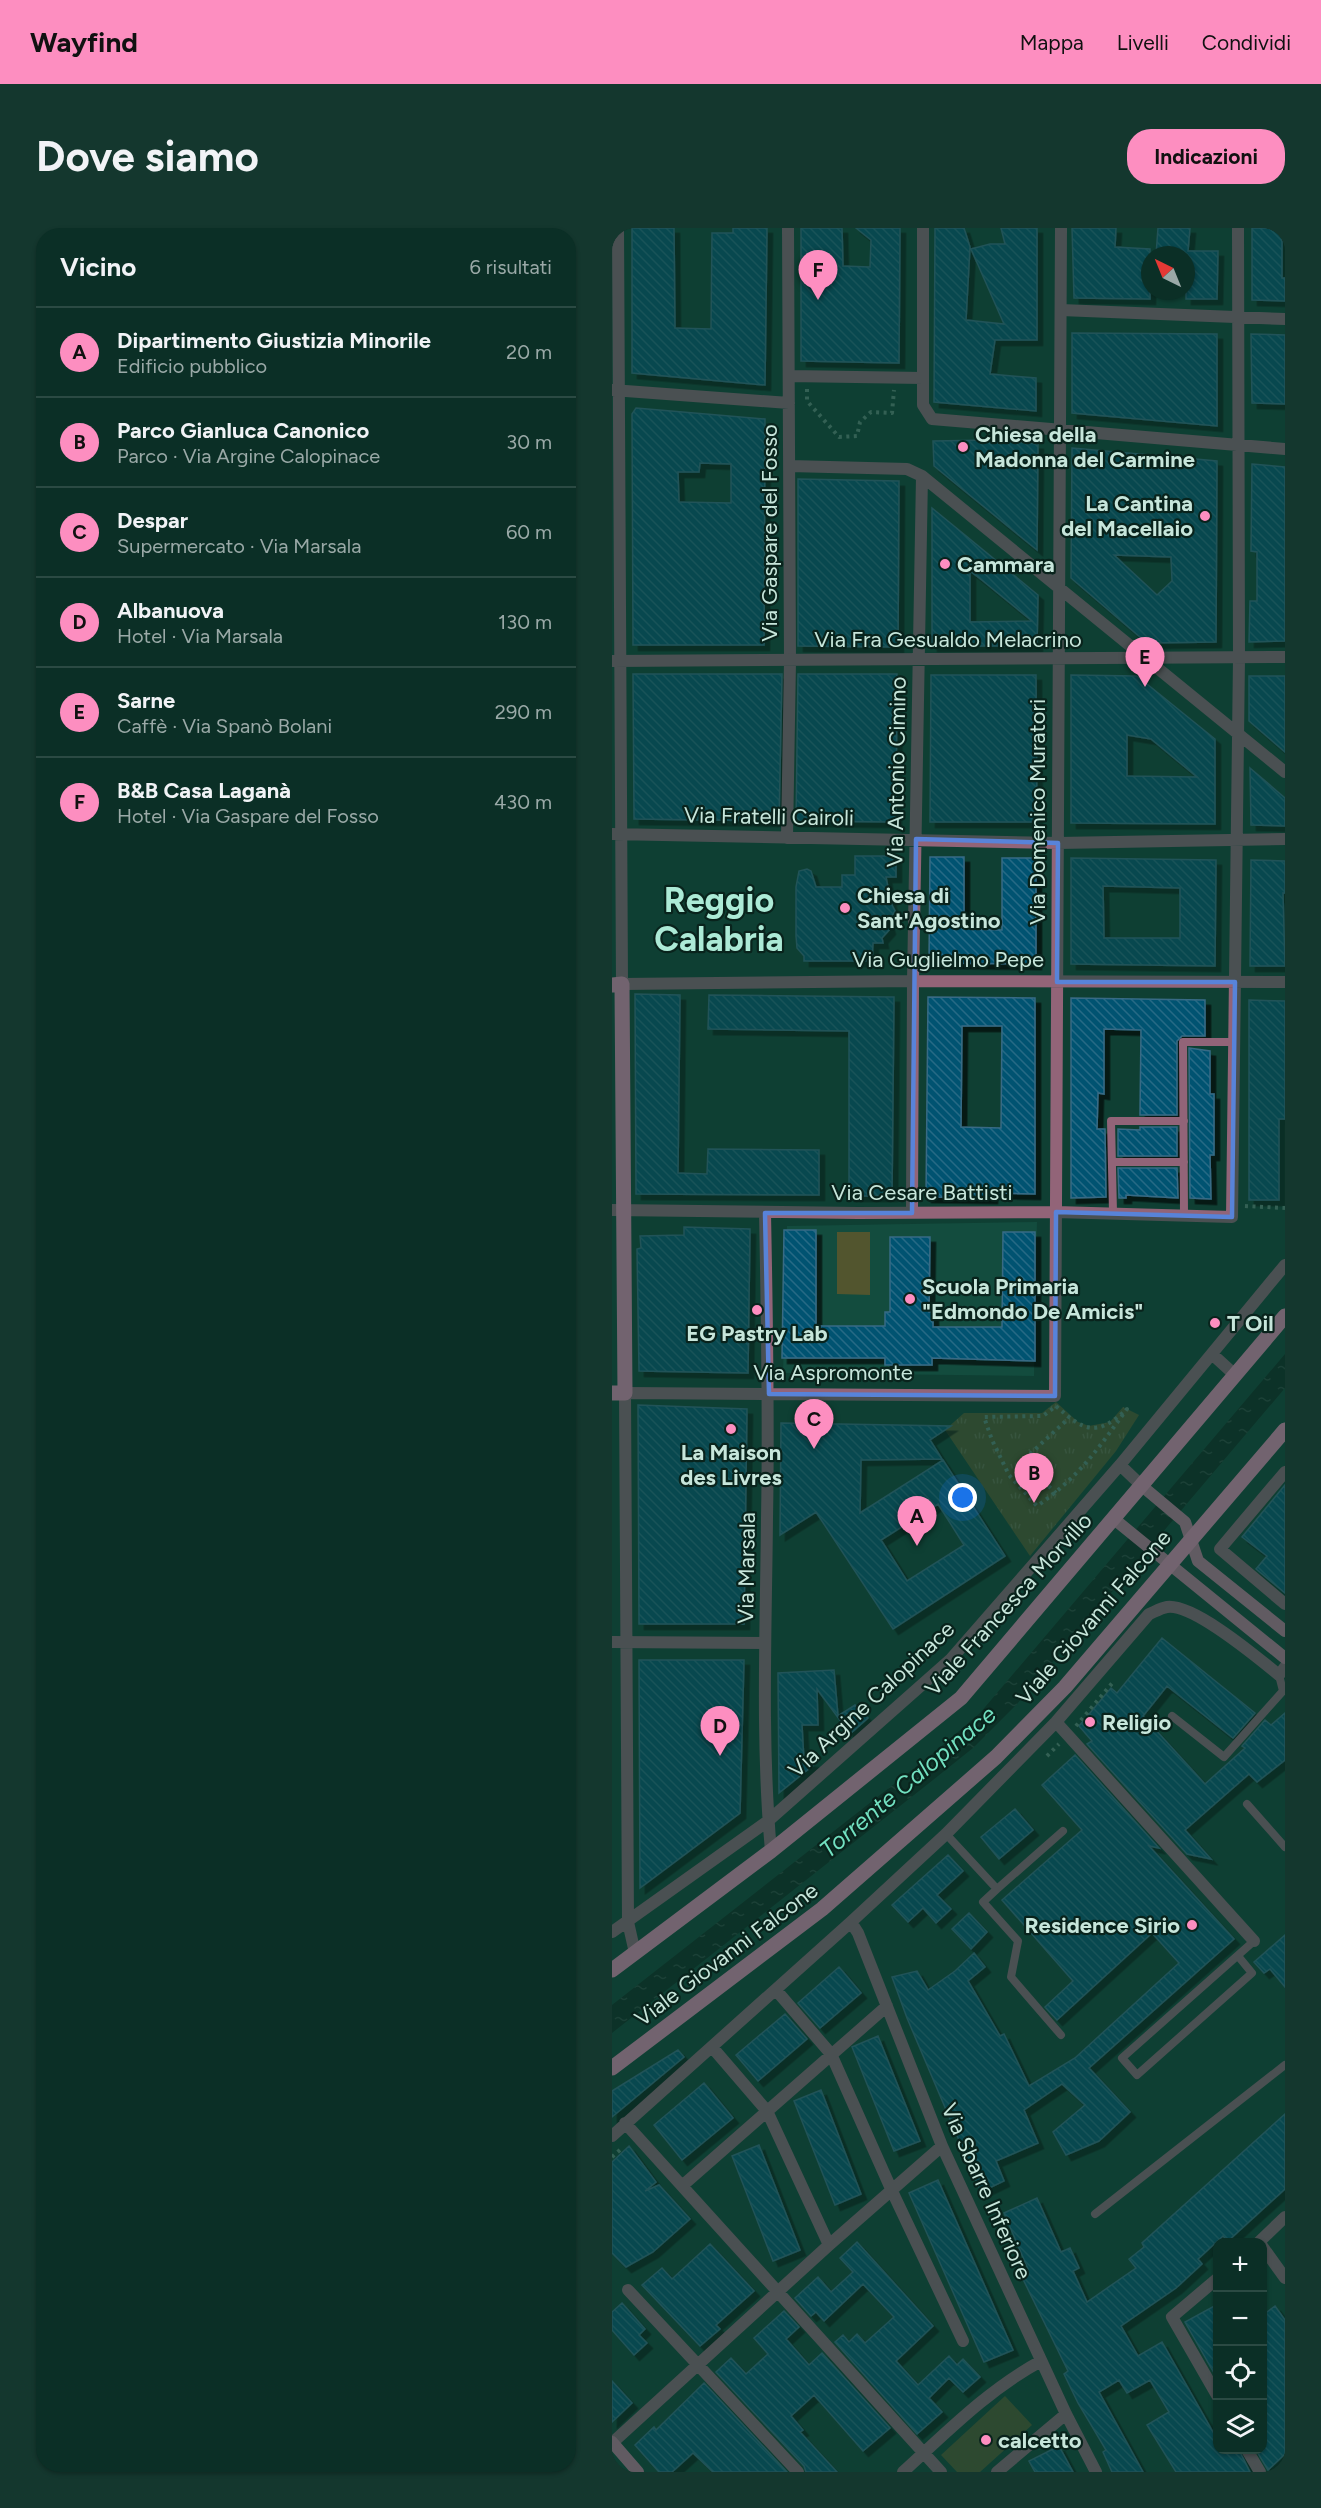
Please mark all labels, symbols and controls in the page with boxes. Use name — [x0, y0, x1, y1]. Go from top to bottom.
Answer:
text: Wayfind — [30, 25, 138, 59]
text: Mappa — [1020, 30, 1084, 55]
text: Livelli — [1117, 30, 1169, 55]
text: Condividi — [1202, 30, 1291, 55]
button: Indicazioni — [1127, 129, 1285, 184]
text: Dove siamo — [36, 131, 259, 182]
north arrow — [1141, 246, 1195, 300]
pin: F — [798, 250, 838, 300]
text: Vicino — [60, 251, 136, 283]
text: 6 risultati — [470, 255, 552, 279]
text: Dipartimento Giustizia Minorile — [117, 327, 431, 354]
text: A — [72, 340, 87, 364]
text: 20 m — [506, 340, 552, 364]
text: Edificio pubblico — [117, 354, 267, 378]
text: Parco Gianluca Canonico — [117, 417, 369, 444]
place label: Chiesa della Madonna del Carmine — [975, 421, 1195, 473]
street label: Via Gaspare del Fosso — [756, 424, 783, 642]
text: B — [73, 430, 86, 454]
text: 30 m — [506, 430, 552, 454]
marker: Chiesa della Madonna del Carmine — [956, 440, 970, 454]
text: Parco · Via Argine Calopinace — [117, 444, 380, 468]
place label: La Cantina del Macellaio — [1061, 490, 1193, 542]
text: Despar — [117, 507, 188, 534]
marker: La Cantina del Macellaio — [1198, 509, 1212, 523]
text: C — [72, 520, 87, 544]
text: 60 m — [506, 520, 552, 544]
text: Supermercato · Via Marsala — [117, 534, 361, 558]
place label: Cammara — [957, 551, 1055, 578]
marker: Cammara — [938, 557, 952, 571]
text: Albanuova — [117, 597, 224, 624]
text: D — [73, 610, 87, 634]
text: 130 m — [498, 610, 552, 634]
text: Hotel · Via Marsala — [117, 624, 283, 648]
street label: Via Fra Gesualdo Melacrino — [814, 626, 1082, 653]
pin: E — [1126, 638, 1164, 687]
street label: Via Antonio Cimino — [881, 676, 912, 868]
text: Sarne — [117, 687, 175, 714]
street label: Via Domenico Muratori — [1024, 699, 1051, 925]
text: E — [74, 700, 85, 724]
text: 290 m — [495, 700, 552, 724]
text: Caffè · Via Spanò Bolani — [117, 714, 332, 738]
text: B&B Casa Laganà — [117, 777, 291, 804]
text: F — [74, 790, 85, 814]
text: 430 m — [494, 790, 552, 814]
street label: Via Fratelli Cairoli — [684, 802, 854, 831]
text: Hotel · Via Gaspare del Fosso — [117, 804, 379, 828]
district label: Reggio Calabria — [654, 880, 784, 960]
place label: Chiesa di Sant'Agostino — [857, 882, 1001, 934]
marker: Chiesa di Sant'Agostino — [838, 901, 852, 915]
street label: Via Guglielmo Pepe — [852, 946, 1044, 973]
street label: Via Cesare Battisti — [831, 1179, 1013, 1206]
place label: Scuola Primaria "Edmondo De Amicis" — [922, 1273, 1143, 1325]
marker: Scuola Primaria "Edmondo De Amicis" — [903, 1292, 917, 1306]
marker: EG Pastry Lab — [750, 1303, 764, 1317]
place label: T Oil — [1227, 1310, 1274, 1337]
marker: T Oil — [1208, 1316, 1222, 1330]
place label: EG Pastry Lab — [686, 1320, 828, 1347]
street label: Via Aspromonte — [753, 1359, 913, 1386]
pin: C — [794, 1400, 834, 1449]
marker: La Maison des Livres — [724, 1422, 738, 1436]
place label: La Maison des Livres — [680, 1439, 782, 1491]
pin: B — [1014, 1454, 1054, 1503]
your location — [948, 1483, 977, 1512]
pin: A — [898, 1496, 936, 1546]
street label: Viale Francesca Morvillo — [919, 1507, 1098, 1701]
street label: Via Marsala — [732, 1512, 761, 1624]
street label: Viale Giovanni Falcone — [1010, 1525, 1177, 1710]
street label: Via Argine Calopinace — [783, 1615, 960, 1783]
water label: Torrente Calopinace — [814, 1699, 1002, 1864]
pin: D — [700, 1706, 740, 1756]
place label: Religio — [1102, 1709, 1172, 1736]
marker: Religio — [1083, 1715, 1097, 1729]
street label: Viale Giovanni Falcone — [629, 1877, 823, 2032]
place label: Residence Sirio — [1024, 1912, 1180, 1939]
marker: Residence Sirio — [1185, 1918, 1199, 1932]
street label: Via Sbarre Inferiore — [936, 2099, 1038, 2283]
map controls — [1213, 2238, 1267, 2454]
button: + — [1213, 2238, 1267, 2292]
button: − — [1213, 2292, 1267, 2346]
button: locate — [1213, 2346, 1267, 2400]
button: layers — [1213, 2400, 1267, 2454]
place label: calcetto — [998, 2427, 1082, 2454]
marker: calcetto — [979, 2433, 993, 2447]

